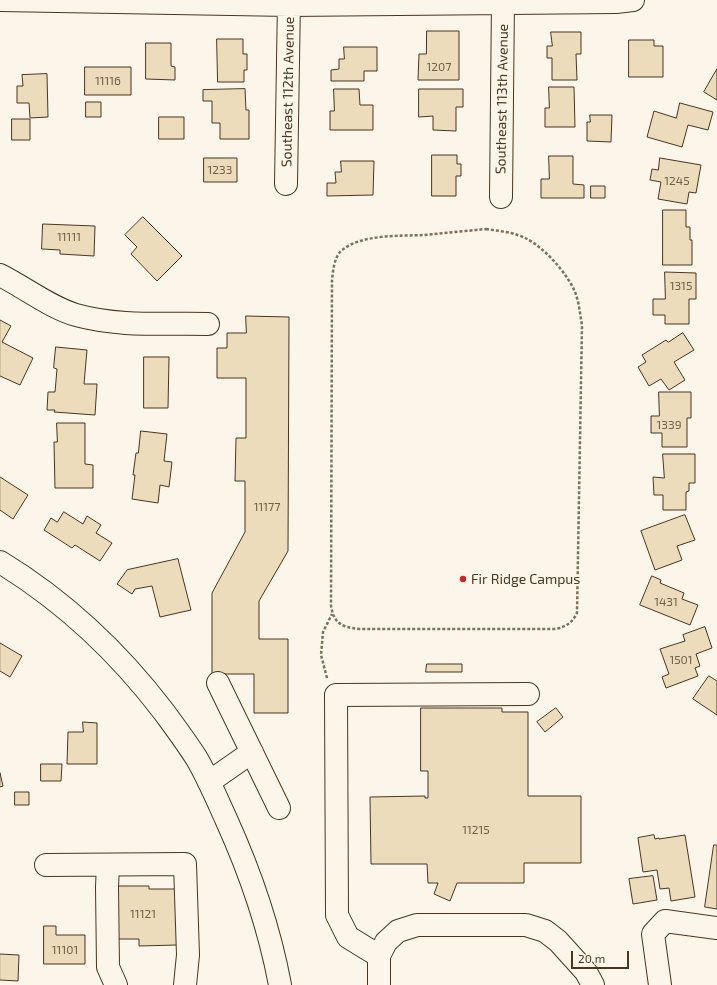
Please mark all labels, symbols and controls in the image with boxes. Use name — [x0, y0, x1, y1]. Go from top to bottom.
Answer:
street label: Southeast 112th Avenue — [278, 17, 298, 167]
street label: Southeast 113th Avenue — [492, 24, 512, 174]
house number: 1207 — [427, 60, 451, 74]
house number: 11116 — [95, 74, 121, 88]
house number: 1233 — [208, 163, 232, 177]
house number: 1245 — [664, 174, 690, 188]
house number: 11111 — [57, 230, 81, 244]
house number: 1315 — [670, 279, 692, 293]
house number: 1339 — [657, 418, 681, 432]
house number: 11177 — [254, 500, 280, 514]
place label: Fir Ridge Campus — [471, 571, 580, 587]
marker: Fir Ridge Campus — [458, 574, 468, 584]
house number: 1431 — [654, 595, 678, 609]
house number: 1501 — [669, 653, 693, 667]
house number: 11215 — [462, 823, 490, 837]
house number: 11121 — [130, 907, 156, 921]
house number: 11101 — [52, 943, 78, 957]
scale bar — [573, 943, 631, 969]
text: 20 m — [578, 951, 605, 965]

